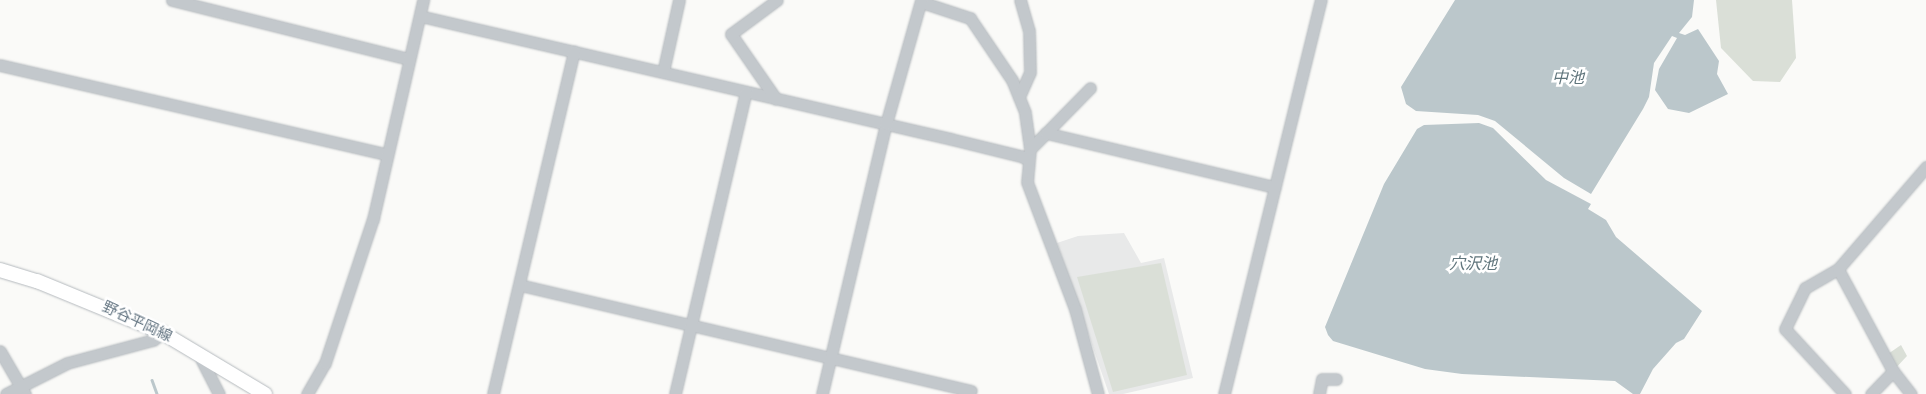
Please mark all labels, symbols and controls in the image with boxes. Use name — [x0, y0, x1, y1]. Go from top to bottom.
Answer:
water label: 中池 — [1552, 68, 1584, 88]
water label: 穴沢池 — [1449, 254, 1497, 274]
street label: 野谷平岡線 — [99, 298, 175, 346]

